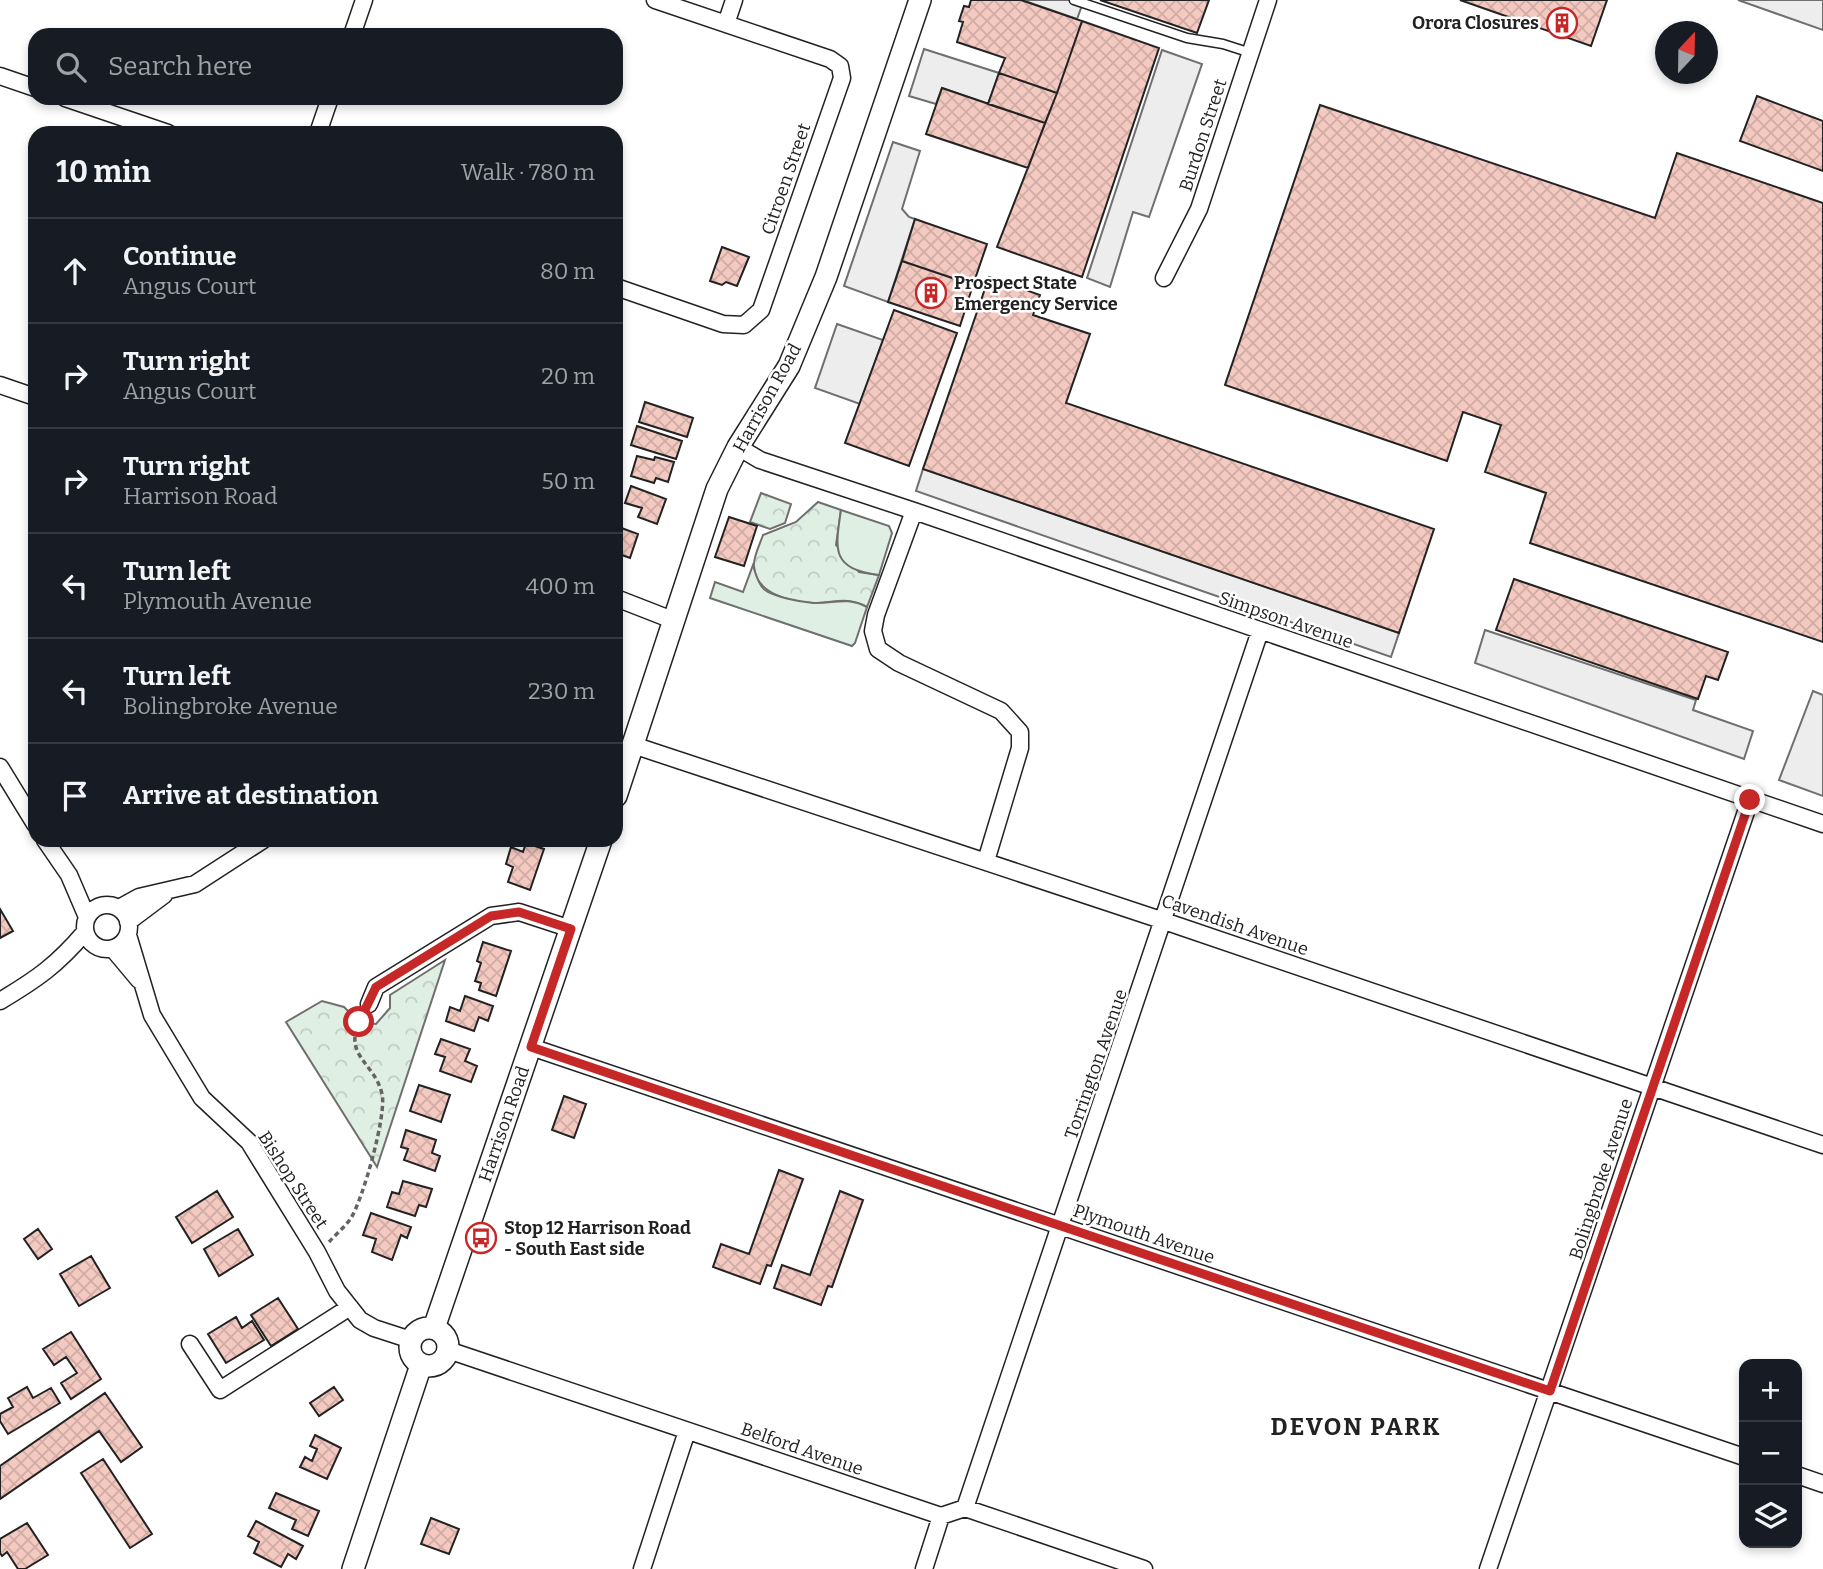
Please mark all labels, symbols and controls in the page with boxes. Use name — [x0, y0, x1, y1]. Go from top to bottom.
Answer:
building icon: Orora Closures — [1545, 6, 1579, 40]
place label: Orora Closures — [1412, 12, 1539, 34]
north arrow — [1655, 21, 1718, 84]
search box — [28, 28, 623, 105]
icon: search — [52, 48, 90, 86]
text: Search here — [108, 51, 252, 82]
street label: Burdon Street — [1174, 76, 1232, 194]
street label: Citroen Street — [757, 120, 816, 238]
text: 10 min — [56, 154, 151, 190]
text: Walk · 780 m — [461, 158, 595, 186]
text: Continue — [123, 241, 237, 272]
icon: ahead — [56, 252, 94, 290]
text: 80 m — [540, 257, 595, 285]
text: Angus Court — [123, 272, 256, 300]
place label: Prospect State Emergency Service — [954, 272, 1118, 315]
building icon: Prospect State Emergency Service — [914, 276, 948, 310]
street label: Harrison Road — [728, 339, 806, 456]
text: Turn right — [123, 346, 250, 377]
icon: right — [56, 357, 94, 395]
text: 20 m — [541, 362, 595, 390]
text: Angus Court — [123, 377, 256, 405]
text: Turn right — [123, 451, 250, 482]
icon: right — [56, 462, 94, 500]
text: 50 m — [541, 467, 595, 495]
text: Harrison Road — [123, 482, 278, 510]
text: Turn left — [123, 556, 231, 587]
icon: left — [56, 567, 94, 605]
text: 400 m — [526, 572, 595, 600]
text: Plymouth Avenue — [123, 587, 312, 615]
street label: Simpson Avenue — [1216, 587, 1356, 653]
text: Turn left — [123, 661, 231, 692]
icon: left — [56, 672, 94, 710]
text: 230 m — [528, 677, 595, 705]
text: Bolingbroke Avenue — [123, 692, 338, 720]
icon: arrive — [56, 777, 94, 815]
text: Arrive at destination — [123, 780, 378, 811]
route end — [1734, 784, 1765, 815]
street label: Cavendish Avenue — [1159, 890, 1311, 960]
street label: Torrington Avenue — [1060, 986, 1132, 1142]
route start — [343, 1006, 374, 1037]
street label: Harrison Road — [474, 1063, 534, 1185]
street label: Bolingbroke Avenue — [1565, 1096, 1637, 1262]
street label: Bishop Street — [253, 1127, 333, 1233]
street label: Plymouth Avenue — [1070, 1200, 1218, 1268]
place label: Stop 12 Harrison Road - South East side — [504, 1217, 691, 1260]
bus stop icon: Stop 12 Harrison Road - South East side — [464, 1221, 498, 1255]
map controls — [1739, 1359, 1802, 1548]
button: + — [1739, 1359, 1802, 1422]
district label: DEVON PARK — [1271, 1413, 1441, 1441]
street label: Belford Avenue — [738, 1418, 866, 1480]
button: − — [1739, 1422, 1802, 1485]
button: layers — [1739, 1485, 1802, 1548]

